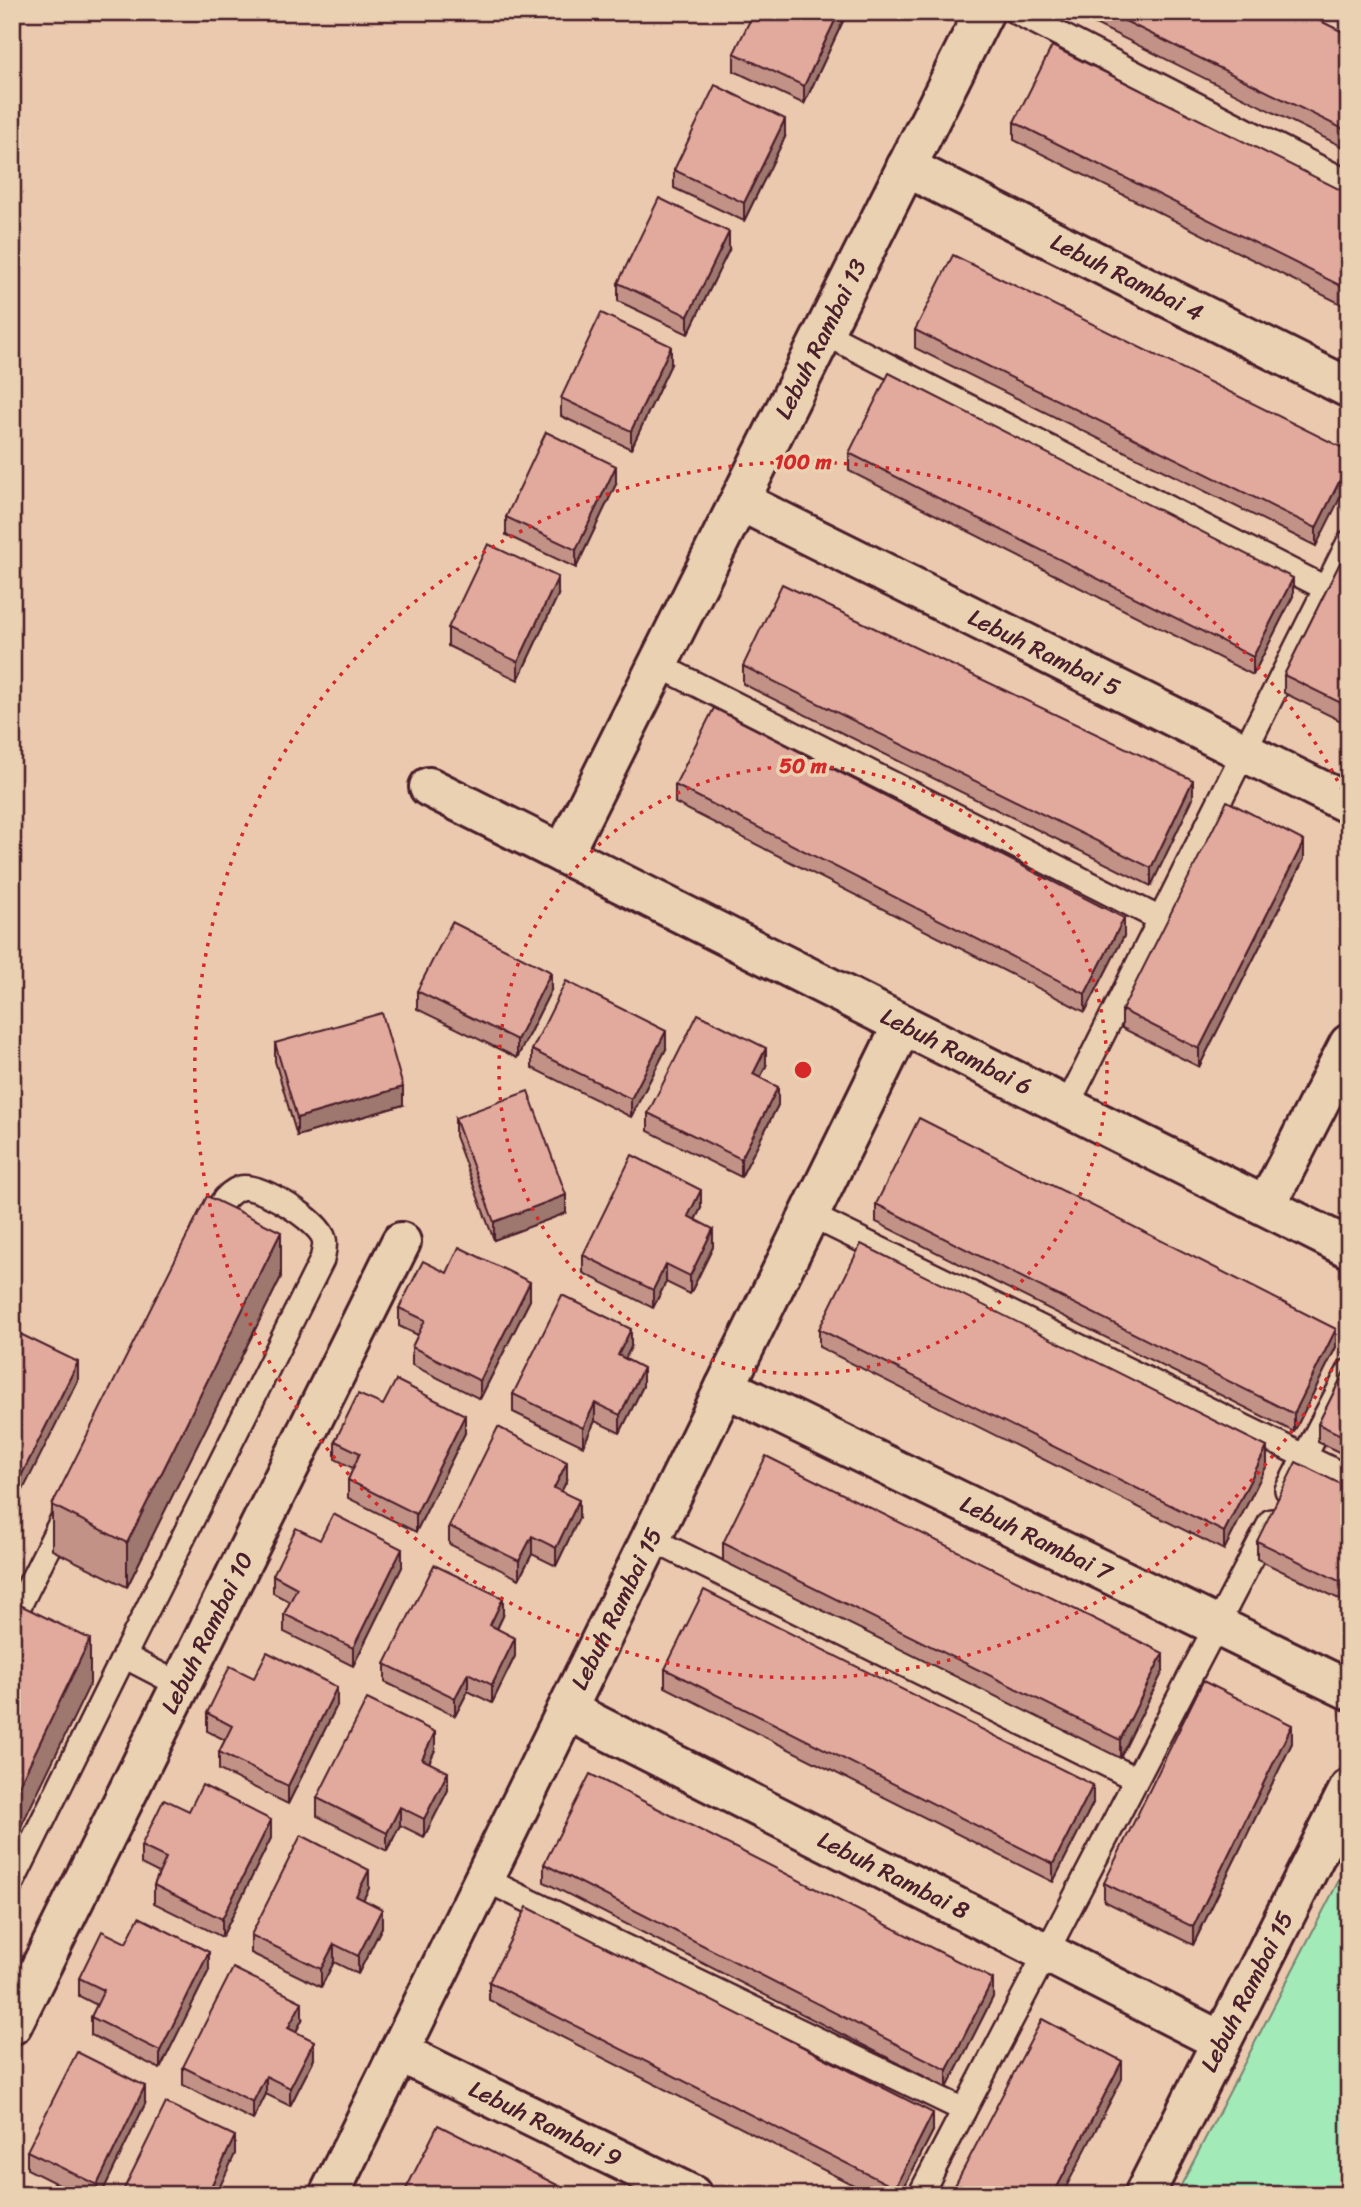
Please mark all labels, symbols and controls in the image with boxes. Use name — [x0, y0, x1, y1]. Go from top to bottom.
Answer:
street label: Lebuh Rambai 4 — [1043, 221, 1211, 333]
street label: Lebuh Rambai 13 — [763, 251, 879, 426]
text: 100 m — [774, 443, 832, 481]
street label: Lebuh Rambai 5 — [961, 597, 1128, 708]
text: 50 m — [779, 747, 828, 785]
street label: Lebuh Rambai 6 — [873, 996, 1040, 1107]
centre of rings — [791, 1058, 815, 1082]
street label: Lebuh Rambai 7 — [953, 1483, 1121, 1594]
street label: Lebuh Rambai 15 — [559, 1520, 674, 1697]
street label: Lebuh Rambai 10 — [149, 1544, 265, 1721]
street label: Lebuh Rambai 8 — [810, 1819, 977, 1931]
street label: Lebuh Rambai 15 — [1188, 1903, 1305, 2080]
street label: Lebuh Rambai 9 — [462, 2068, 629, 2179]

